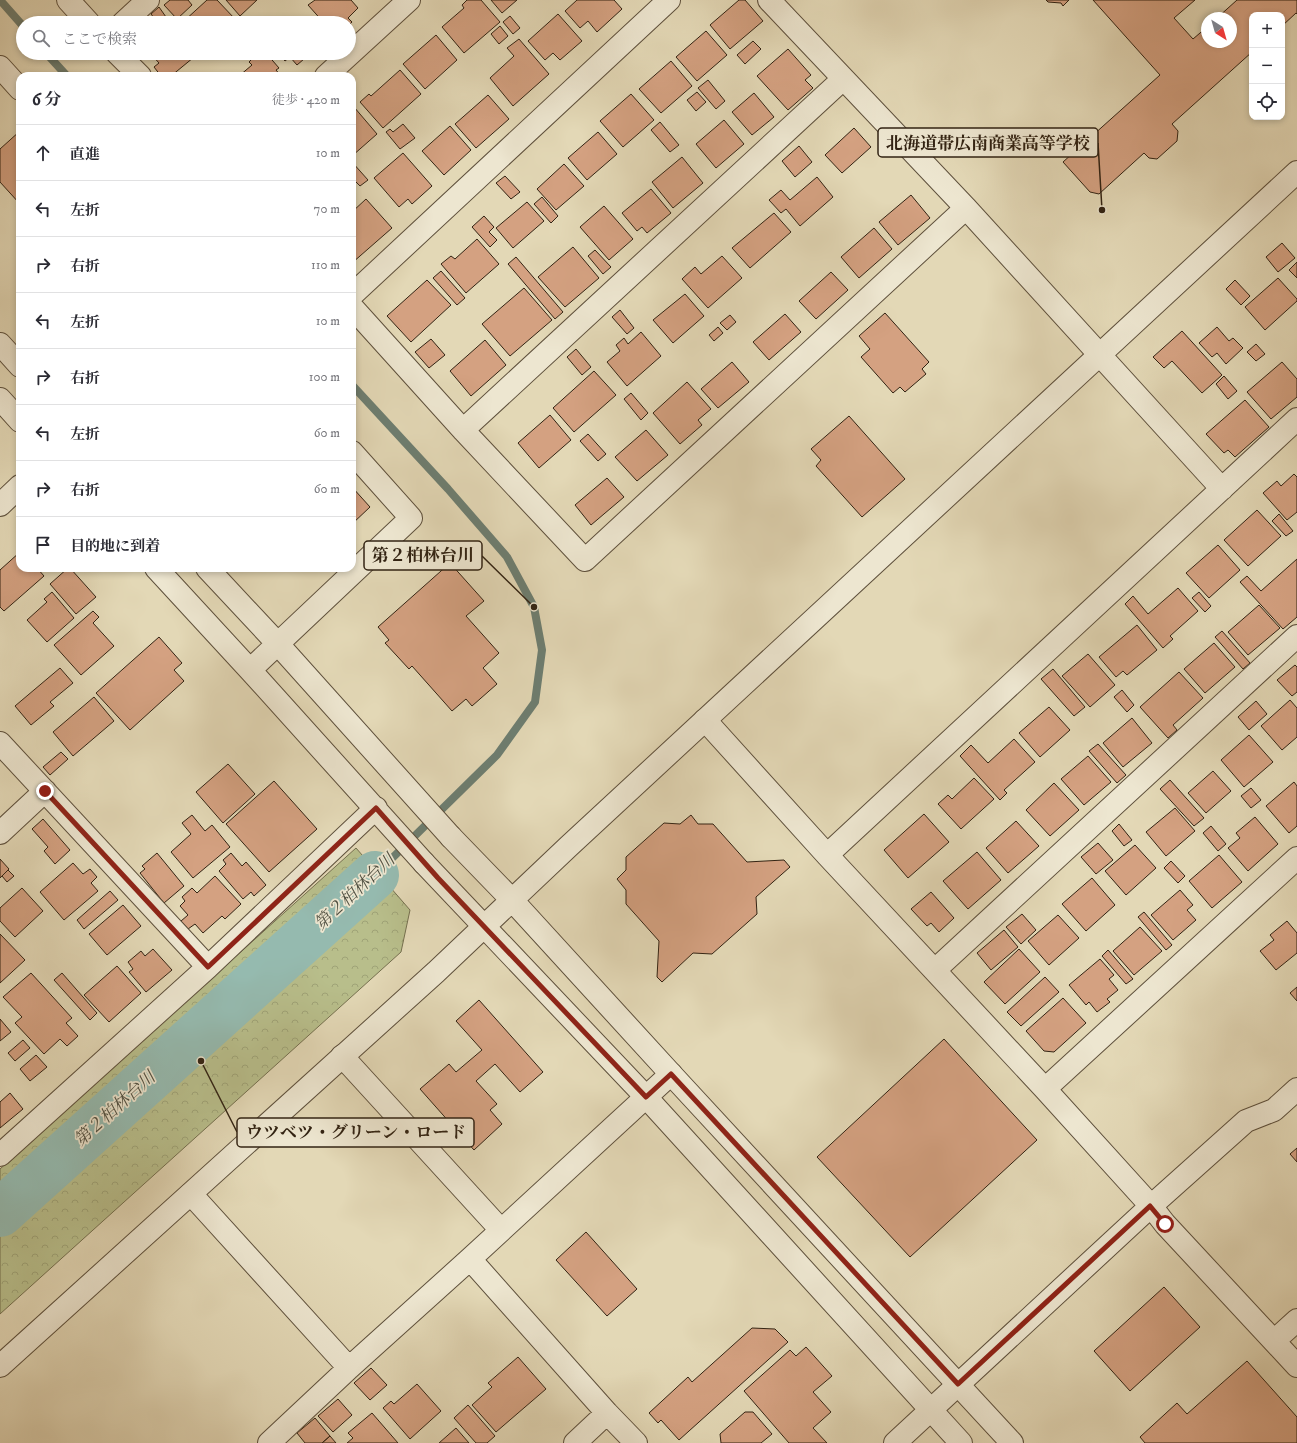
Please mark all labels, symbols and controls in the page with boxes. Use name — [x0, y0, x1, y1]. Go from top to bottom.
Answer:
north arrow — [1201, 12, 1237, 48]
map controls — [1249, 12, 1285, 120]
button: + — [1249, 12, 1285, 48]
search box — [16, 16, 356, 60]
icon: search — [30, 27, 52, 49]
text: ここで検索 — [62, 30, 137, 49]
button: − — [1249, 48, 1285, 84]
button: locate — [1249, 84, 1285, 120]
text: 6 分 — [32, 89, 62, 111]
text: 徒歩 · 420 m — [272, 92, 340, 108]
callout: 北海道帯広南商業高等学校 — [878, 128, 1098, 157]
text: 北海道帯広南商業高等学校 — [886, 133, 1090, 155]
icon: ahead — [32, 142, 54, 164]
text: 直進 — [70, 145, 100, 164]
text: 10 m — [316, 145, 340, 161]
icon: left — [32, 198, 54, 220]
text: 左折 — [70, 201, 100, 220]
text: 70 m — [314, 201, 340, 217]
icon: right — [32, 254, 54, 276]
text: 右折 — [70, 257, 100, 276]
text: 110 m — [311, 257, 340, 273]
icon: left — [32, 310, 54, 332]
text: 左折 — [70, 313, 100, 332]
text: 10 m — [316, 313, 340, 329]
icon: right — [32, 366, 54, 388]
text: 右折 — [70, 369, 100, 388]
text: 100 m — [309, 369, 340, 385]
icon: left — [32, 422, 54, 444]
text: 左折 — [70, 425, 100, 444]
text: 60 m — [314, 425, 340, 441]
icon: right — [32, 478, 54, 500]
text: 右折 — [70, 481, 100, 500]
text: 60 m — [314, 481, 340, 497]
icon: arrive — [32, 534, 54, 556]
text: 目的地に到着 — [70, 537, 160, 556]
callout: 第２柏林台川 — [364, 541, 482, 570]
text: 第２柏林台川 — [372, 545, 474, 567]
route end — [36, 782, 54, 800]
water label: 第２柏林台川 — [310, 848, 401, 935]
water label: 第２柏林台川 — [70, 1065, 162, 1151]
callout: ウツベツ・グリーン・ロード — [237, 1118, 474, 1147]
text: ウツベツ・グリーン・ロード — [246, 1122, 466, 1144]
route start — [1156, 1215, 1174, 1233]

